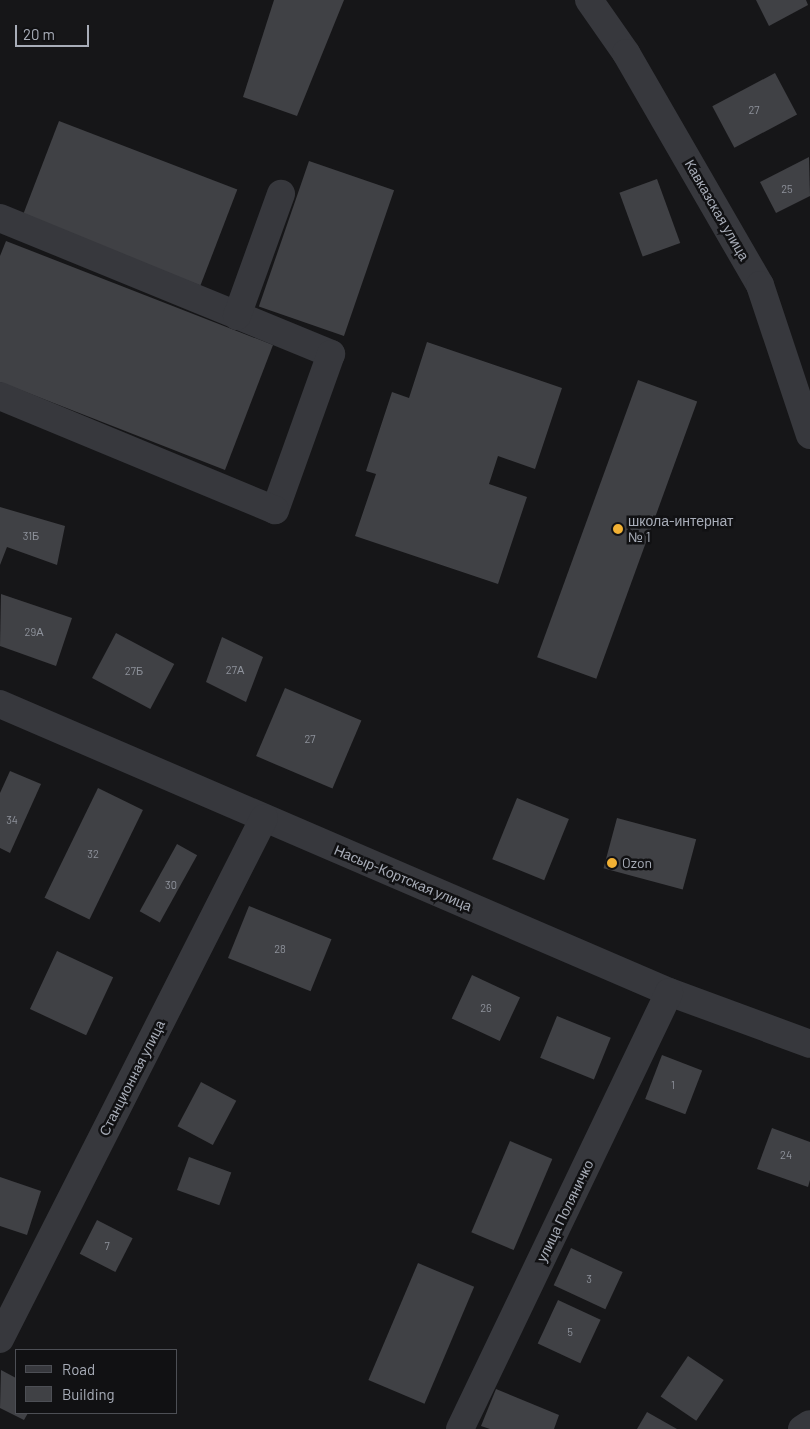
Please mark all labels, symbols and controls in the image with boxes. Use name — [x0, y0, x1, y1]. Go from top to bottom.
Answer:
scale bar — [18, 15, 91, 47]
text: 20 m — [23, 25, 55, 43]
house number: 27 — [748, 103, 760, 117]
street label: Кавказская улица — [681, 157, 753, 263]
house number: 25 — [781, 182, 793, 196]
place label: школа-интернат № 1 — [628, 513, 733, 546]
marker: школа-интернат № 1 — [612, 523, 624, 535]
house number: 31Б — [23, 529, 39, 543]
house number: 29А — [25, 625, 43, 639]
house number: 27А — [226, 663, 244, 677]
house number: 27Б — [125, 664, 143, 678]
house number: 27 — [304, 732, 316, 746]
house number: 34 — [6, 813, 18, 827]
street label: Насыр-Кортская улица — [332, 841, 474, 915]
house number: 32 — [87, 847, 99, 861]
place label: Ozon — [622, 855, 652, 871]
marker: Ozon — [606, 857, 618, 869]
house number: 30 — [165, 878, 177, 892]
house number: 28 — [274, 942, 286, 956]
house number: 26 — [480, 1001, 492, 1015]
street label: Станционная улица — [96, 1017, 168, 1139]
house number: 1 — [671, 1078, 675, 1092]
house number: 24 — [780, 1148, 792, 1162]
street label: улица Поляничко — [533, 1157, 597, 1265]
house number: 7 — [104, 1239, 110, 1253]
house number: 3 — [586, 1272, 592, 1286]
house number: 5 — [567, 1325, 573, 1339]
legend — [15, 1349, 178, 1414]
text: Road — [62, 1360, 95, 1378]
text: Building — [62, 1385, 115, 1403]

